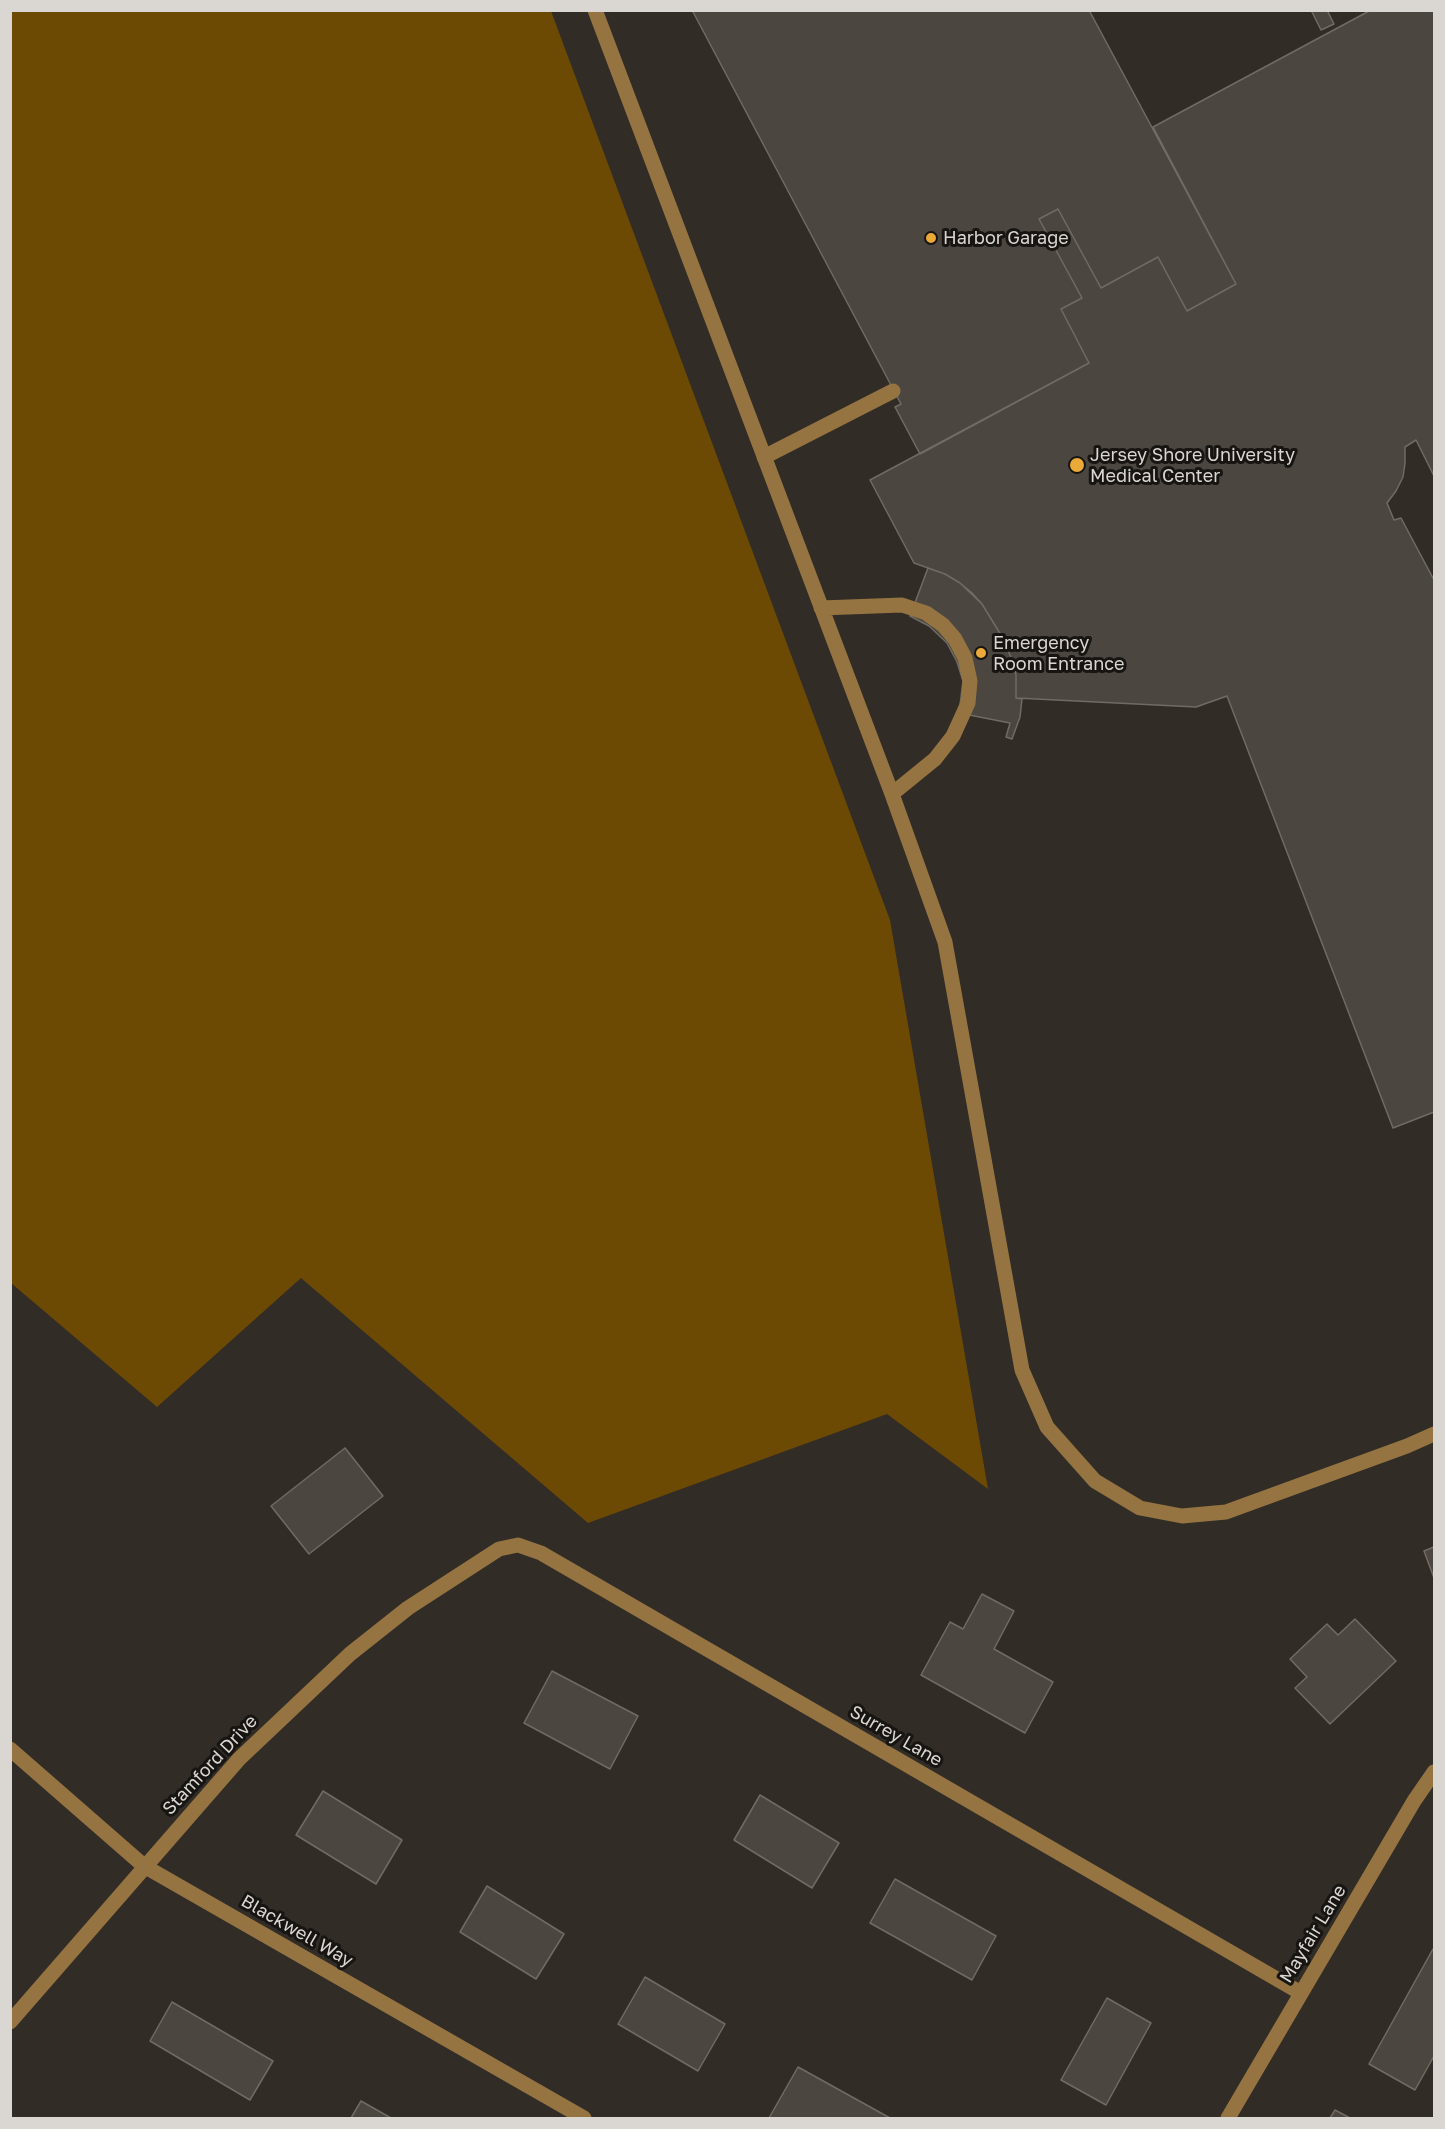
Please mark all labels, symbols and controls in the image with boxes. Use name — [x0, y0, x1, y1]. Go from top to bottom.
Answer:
place label: Harbor Garage — [943, 227, 1069, 249]
marker: Harbor Garage — [924, 231, 938, 245]
place label: Jersey Shore University Medical Center — [1090, 444, 1295, 486]
marker: Jersey Shore University Medical Center — [1068, 456, 1086, 474]
place label: Emergency Room Entrance — [993, 632, 1124, 674]
marker: Emergency Room Entrance — [974, 646, 988, 660]
street label: Surrey Lane — [846, 1701, 946, 1771]
street label: Stamford Drive — [158, 1711, 262, 1819]
street label: Mayfair Lane — [1275, 1881, 1351, 1987]
street label: Blackwell Way — [237, 1890, 357, 1972]

